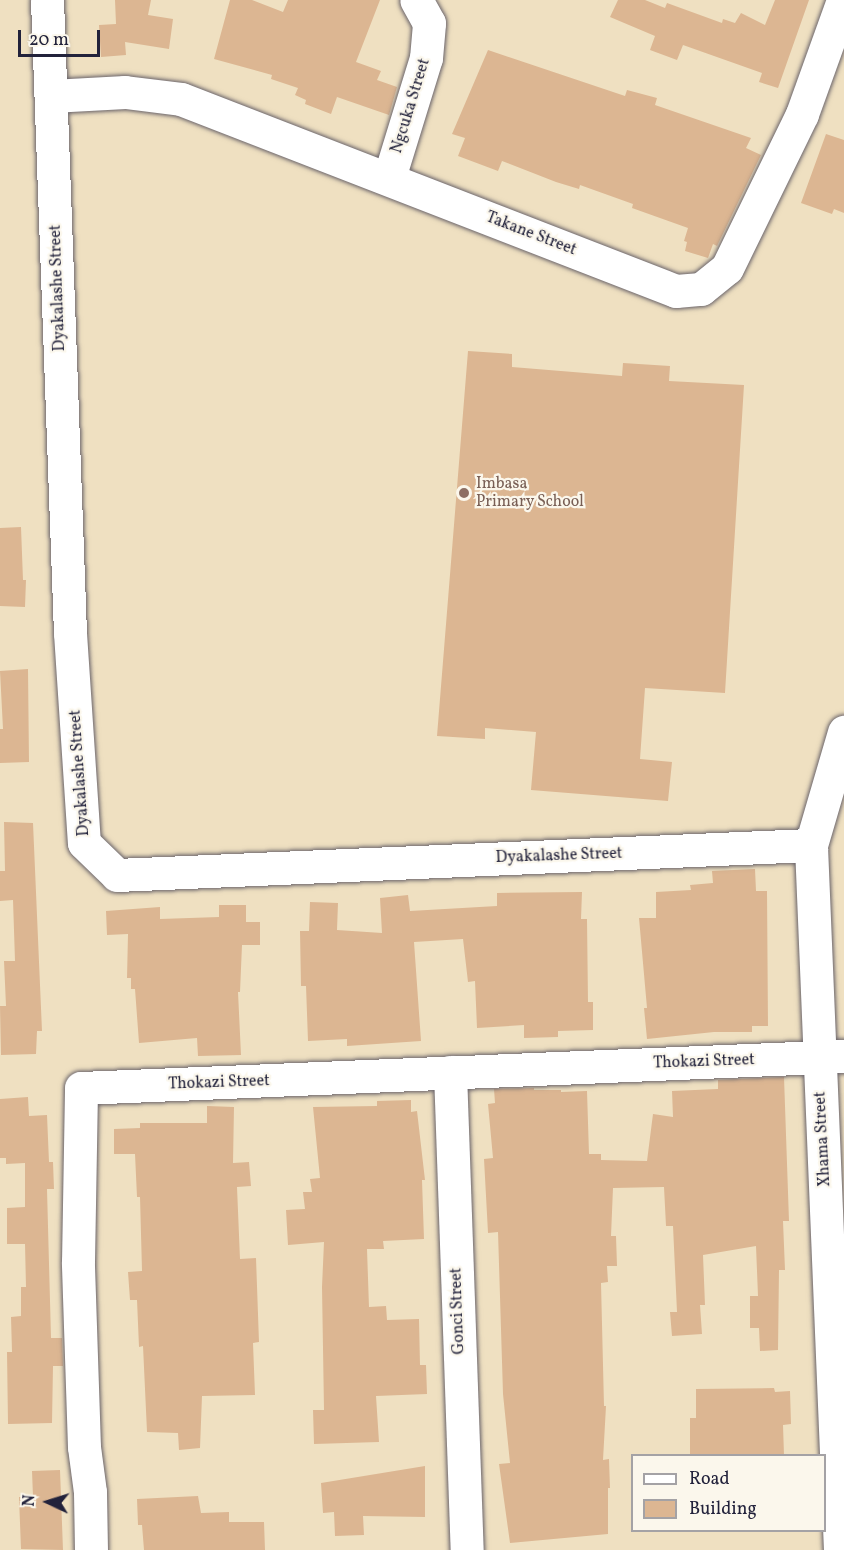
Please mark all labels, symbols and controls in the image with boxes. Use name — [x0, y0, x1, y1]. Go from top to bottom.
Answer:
scale bar — [21, 18, 104, 56]
text: 20 m — [29, 28, 69, 53]
street label: Ngcuka Street — [387, 56, 435, 156]
street label: Takane Street — [483, 208, 579, 260]
street label: Dyakalashe Street — [46, 224, 70, 352]
place label: Imbasa Primary School — [476, 474, 584, 512]
marker: Imbasa Primary School — [457, 486, 471, 500]
street label: Dyakalashe Street — [66, 709, 94, 837]
street label: Dyakalashe Street — [495, 844, 623, 868]
street label: Thokazi Street — [653, 1051, 755, 1073]
street label: Thokazi Street — [168, 1072, 270, 1094]
street label: Xhama Street — [811, 1091, 835, 1187]
street label: Gonci Street — [447, 1267, 469, 1355]
legend — [631, 1454, 826, 1532]
text: Road — [689, 1467, 730, 1492]
north arrow — [18, 1472, 78, 1532]
text: N — [19, 1494, 41, 1507]
text: Building — [689, 1497, 757, 1522]

